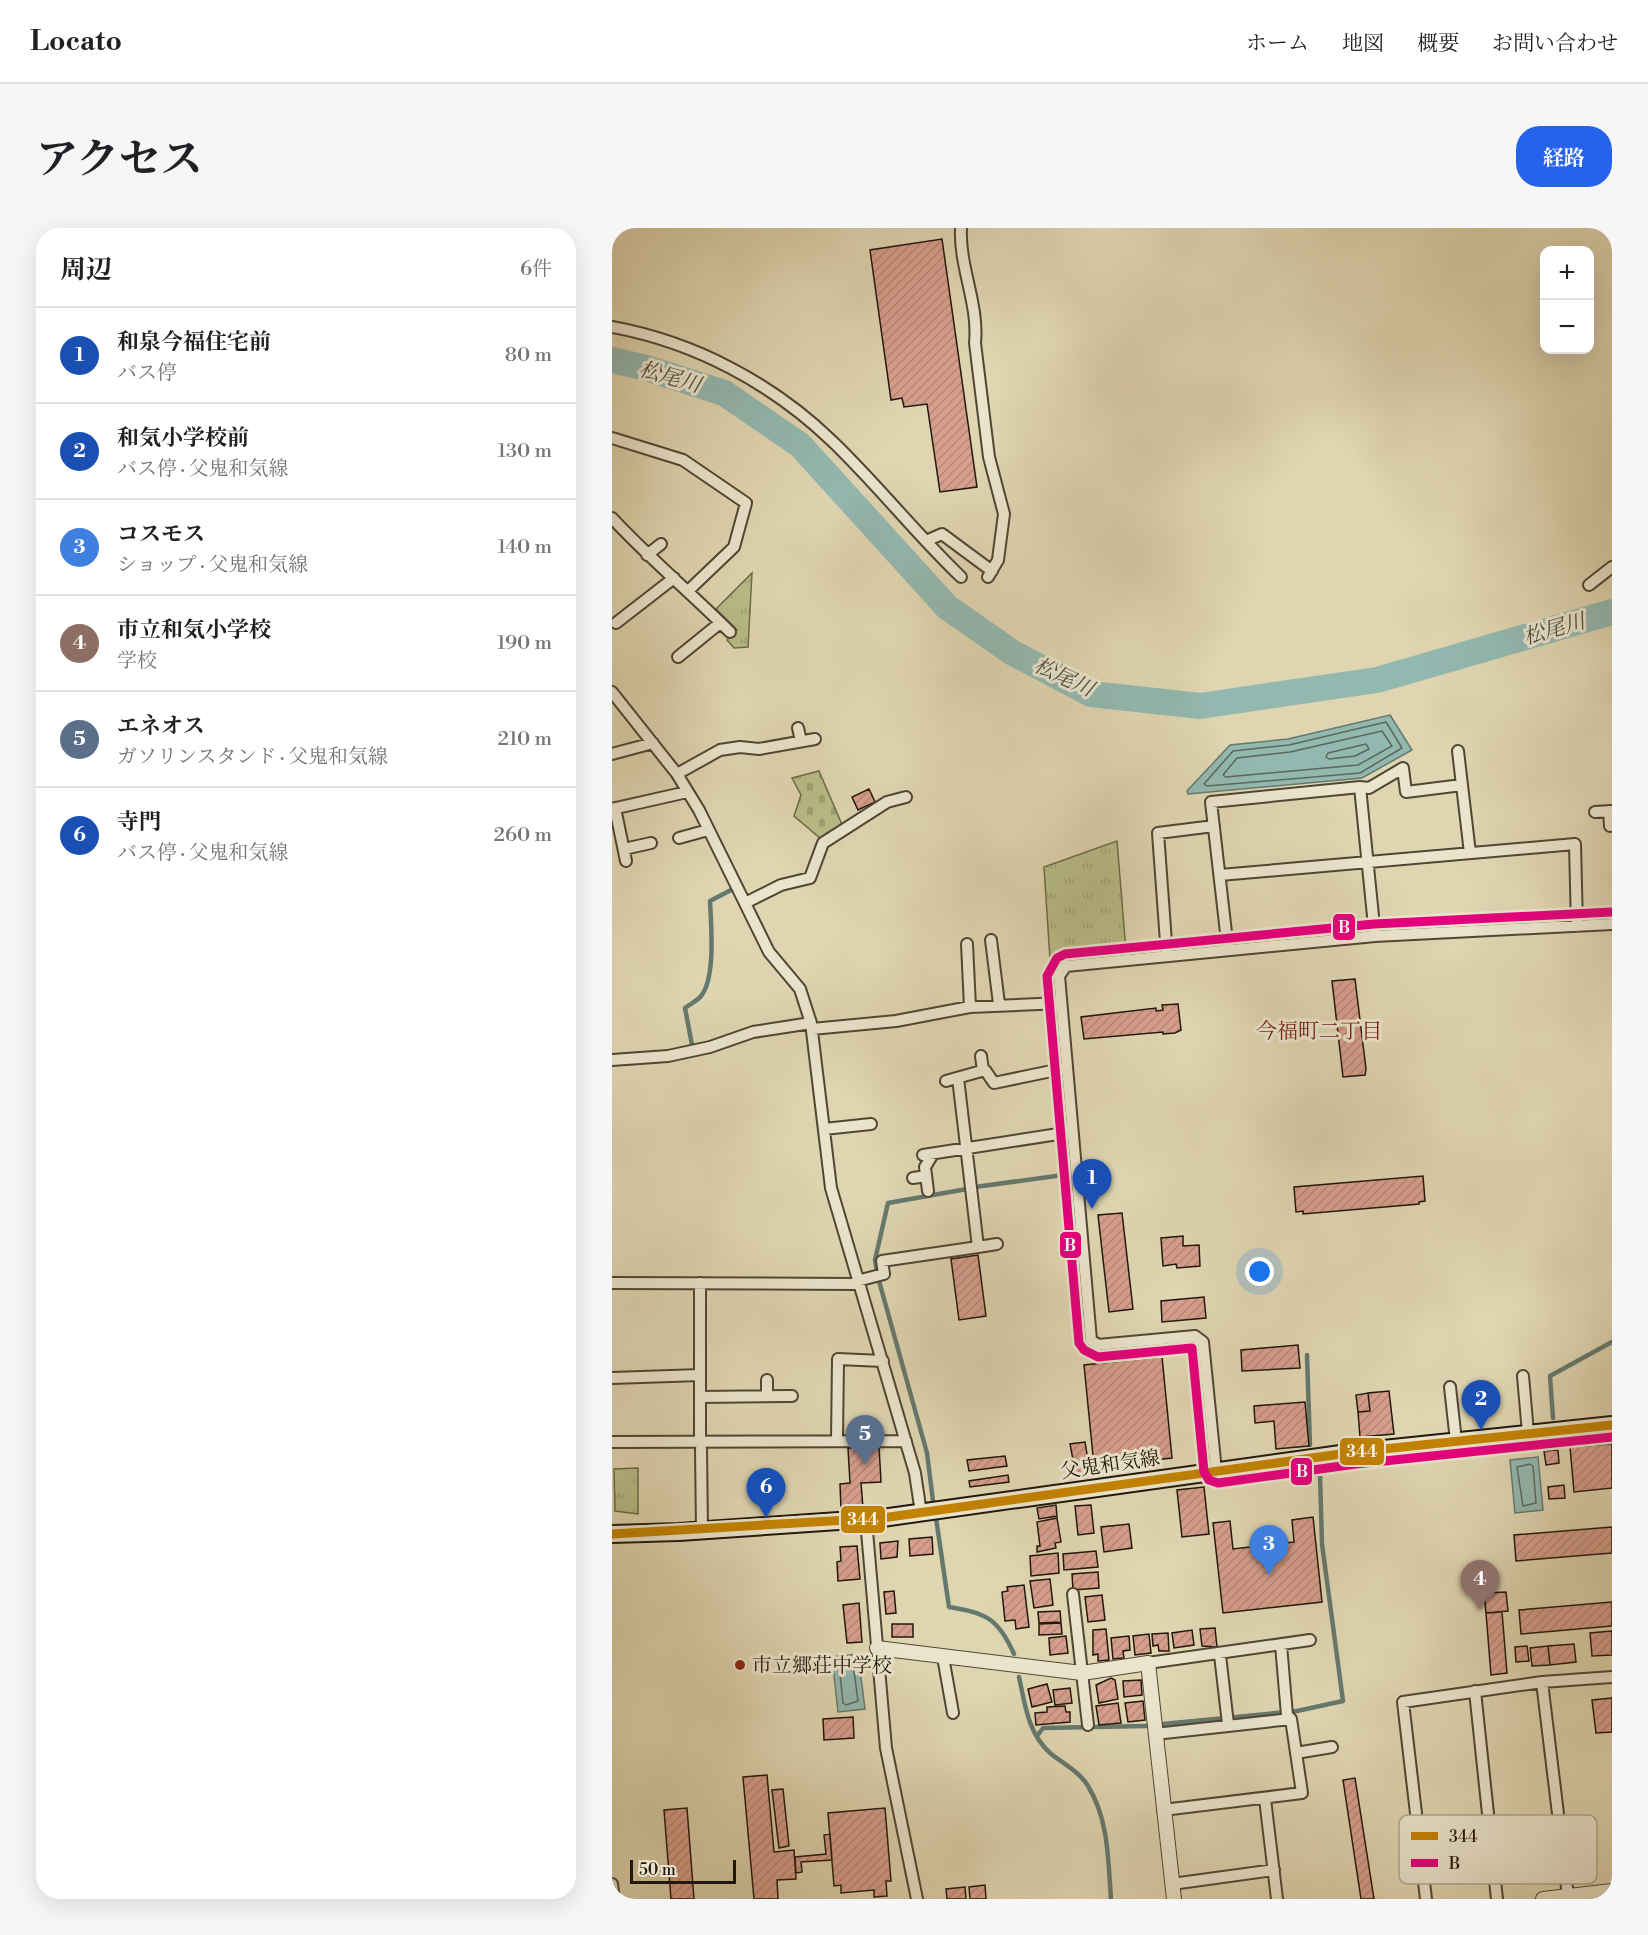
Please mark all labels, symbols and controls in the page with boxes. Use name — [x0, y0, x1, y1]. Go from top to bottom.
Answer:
text: Locato — [30, 24, 122, 59]
text: ホーム — [1246, 31, 1309, 57]
text: 地図 — [1342, 31, 1384, 57]
text: 概要 — [1417, 31, 1459, 57]
text: お問い合わせ — [1492, 31, 1618, 57]
button: 経路 — [1516, 126, 1612, 187]
text: アクセス — [36, 134, 203, 187]
map controls — [1540, 246, 1594, 354]
button: + — [1540, 246, 1594, 300]
text: 周辺 — [60, 254, 112, 286]
text: 6件 — [520, 257, 552, 282]
button: − — [1540, 300, 1594, 354]
text: 和泉今福住宅前 — [117, 329, 271, 356]
text: 1 — [75, 343, 84, 368]
text: 80 m — [505, 343, 552, 368]
water label: 松尾川 — [636, 357, 706, 400]
text: バス停 — [117, 361, 177, 386]
text: 和気小学校前 — [117, 425, 249, 452]
text: 2 — [73, 439, 86, 464]
text: 130 m — [497, 439, 552, 464]
text: バス停 · 父鬼和気線 — [117, 457, 289, 482]
text: コスモス — [117, 521, 205, 548]
text: 3 — [73, 535, 86, 560]
text: 140 m — [497, 535, 552, 560]
text: ショップ · 父鬼和気線 — [117, 553, 308, 578]
water label: 松尾川 — [1520, 608, 1590, 651]
text: 市立和気小学校 — [117, 617, 271, 644]
text: 4 — [73, 631, 86, 656]
text: 190 m — [497, 631, 552, 656]
text: 学校 — [117, 649, 157, 674]
water label: 松尾川 — [1030, 653, 1099, 704]
text: エネオス — [117, 713, 205, 740]
text: 5 — [73, 727, 86, 752]
text: 210 m — [497, 727, 552, 752]
text: ガソリンスタンド · 父鬼和気線 — [117, 745, 388, 770]
text: 寺門 — [117, 809, 161, 836]
text: 6 — [73, 823, 86, 848]
text: 260 m — [494, 823, 552, 848]
text: バス停 · 父鬼和気線 — [117, 841, 289, 866]
line badge: B — [1332, 913, 1356, 941]
text: B — [1338, 918, 1350, 938]
district label: 今福町二丁目 — [1256, 1019, 1382, 1045]
pin: 1 — [1072, 1160, 1112, 1209]
line badge: B — [1059, 1231, 1082, 1259]
text: B — [1064, 1236, 1076, 1256]
your location — [1245, 1257, 1274, 1286]
pin: 2 — [1462, 1380, 1500, 1430]
pin: 5 — [846, 1416, 884, 1465]
line badge: 344 — [1339, 1437, 1385, 1466]
text: 344 — [1346, 1442, 1378, 1462]
street label: 父鬼和気線 — [1059, 1446, 1161, 1485]
line badge: B — [1290, 1457, 1313, 1486]
text: B — [1296, 1462, 1308, 1482]
pin: 6 — [746, 1468, 786, 1518]
line badge: 344 — [840, 1505, 886, 1534]
text: 344 — [847, 1510, 879, 1530]
pin: 3 — [1250, 1526, 1288, 1575]
pin: 4 — [1460, 1560, 1500, 1610]
place label: 市立郷荘中学校 — [752, 1654, 892, 1679]
marker: 市立郷荘中学校 — [733, 1658, 747, 1672]
legend — [1399, 1815, 1597, 1884]
text: 344 — [1449, 1827, 1478, 1847]
text: B — [1448, 1854, 1460, 1874]
scale bar — [630, 1857, 736, 1884]
text: 50 m — [639, 1860, 676, 1880]

